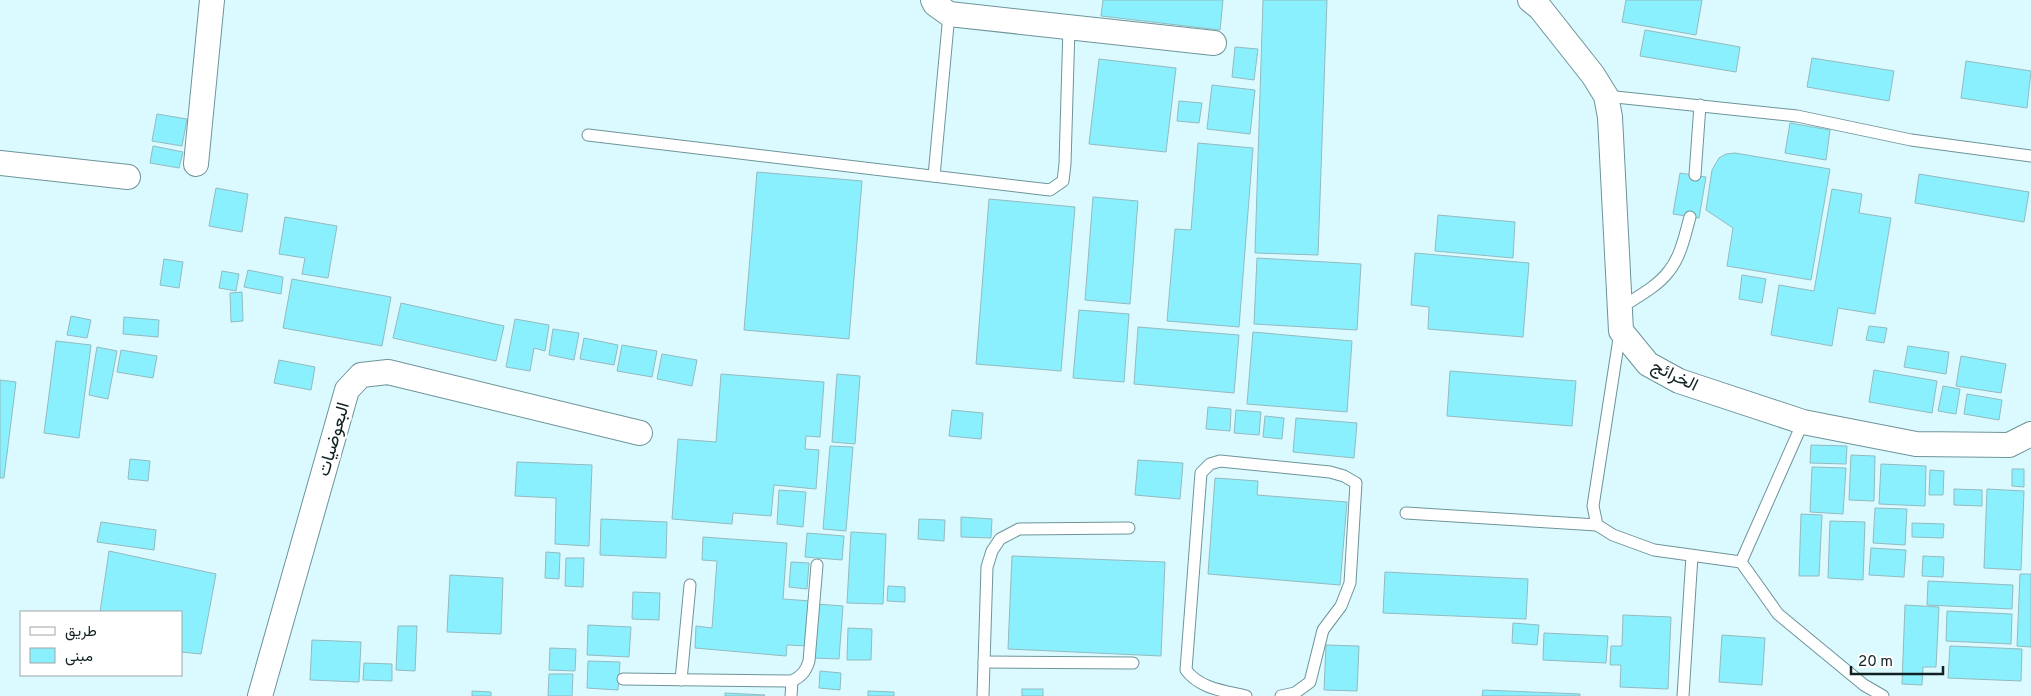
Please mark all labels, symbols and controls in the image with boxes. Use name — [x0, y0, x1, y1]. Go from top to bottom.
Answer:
street label: الخرائج — [1647, 355, 1702, 398]
street label: البعوضيات — [313, 400, 356, 479]
legend — [20, 611, 182, 676]
text: طريق — [65, 623, 97, 642]
scale bar — [1851, 644, 1944, 676]
text: مبنى — [65, 648, 93, 667]
text: 20 m — [1858, 653, 1893, 672]

